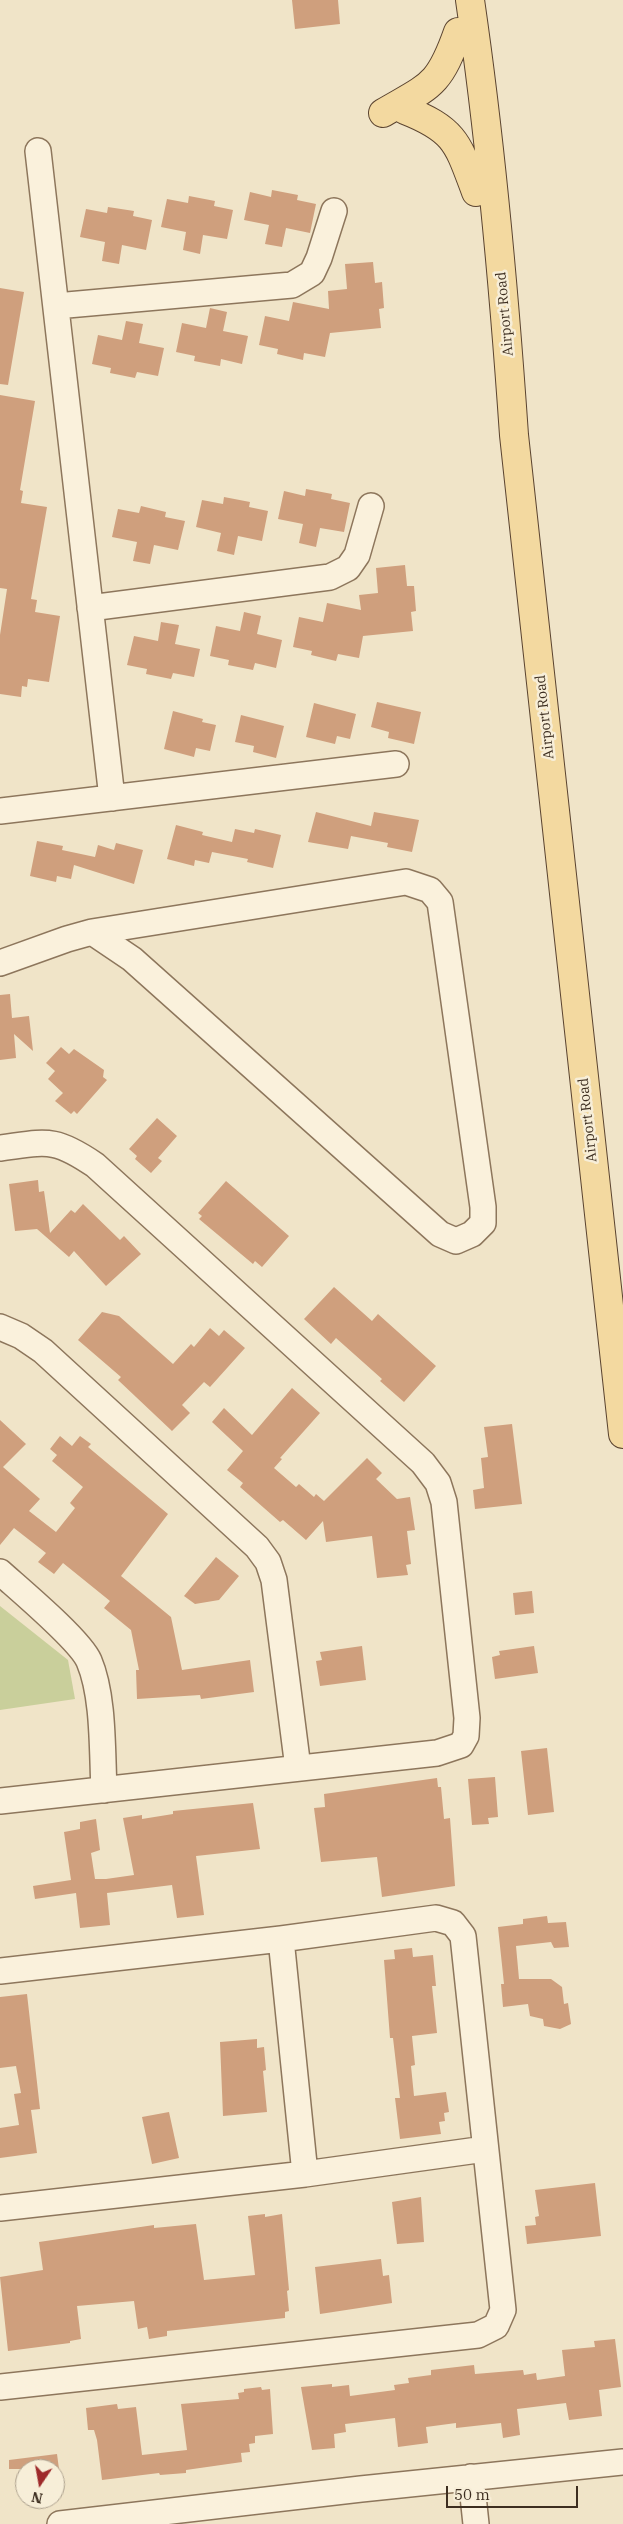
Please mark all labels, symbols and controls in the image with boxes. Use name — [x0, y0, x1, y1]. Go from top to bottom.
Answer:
street label: Airport Road — [493, 271, 517, 357]
street label: Airport Road — [532, 674, 558, 760]
street label: Airport Road — [575, 1077, 601, 1163]
north arrow — [15, 2459, 65, 2509]
scale bar — [448, 2476, 580, 2508]
text: 50 m — [454, 2485, 490, 2504]
text: N — [30, 2488, 44, 2508]

